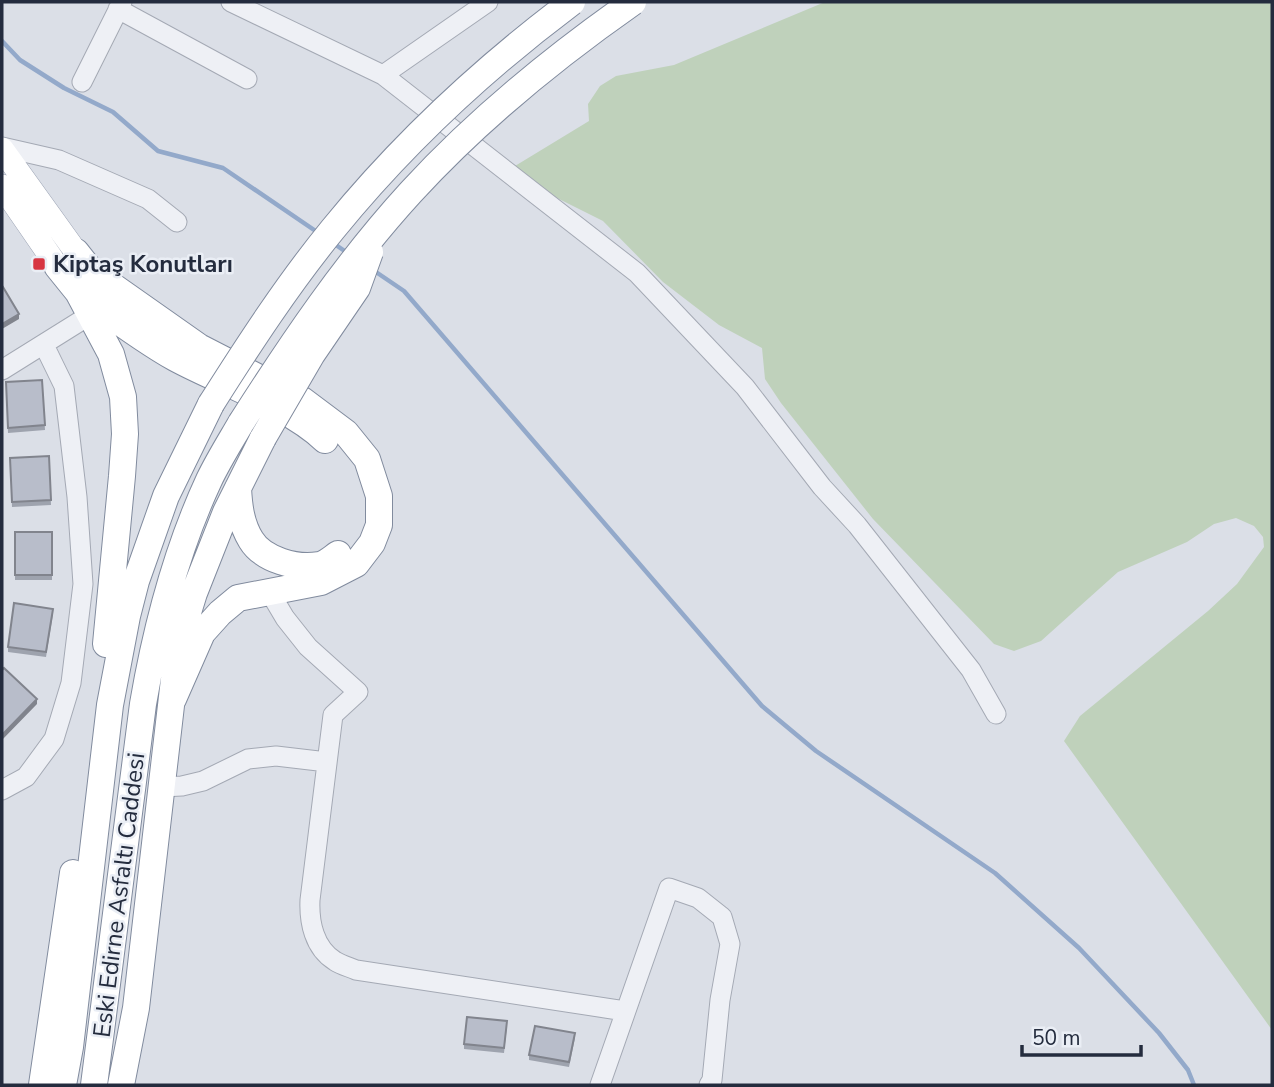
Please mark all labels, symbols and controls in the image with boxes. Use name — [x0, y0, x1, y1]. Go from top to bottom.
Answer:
place label: Kiptaş Konutları — [53, 248, 233, 280]
marker: Kiptaş Konutları — [31, 256, 47, 272]
street label: Eski Edirne Asfaltı Caddesi — [86, 751, 152, 1039]
scale bar — [1022, 1014, 1141, 1058]
text: 50 m — [1032, 1024, 1081, 1052]

